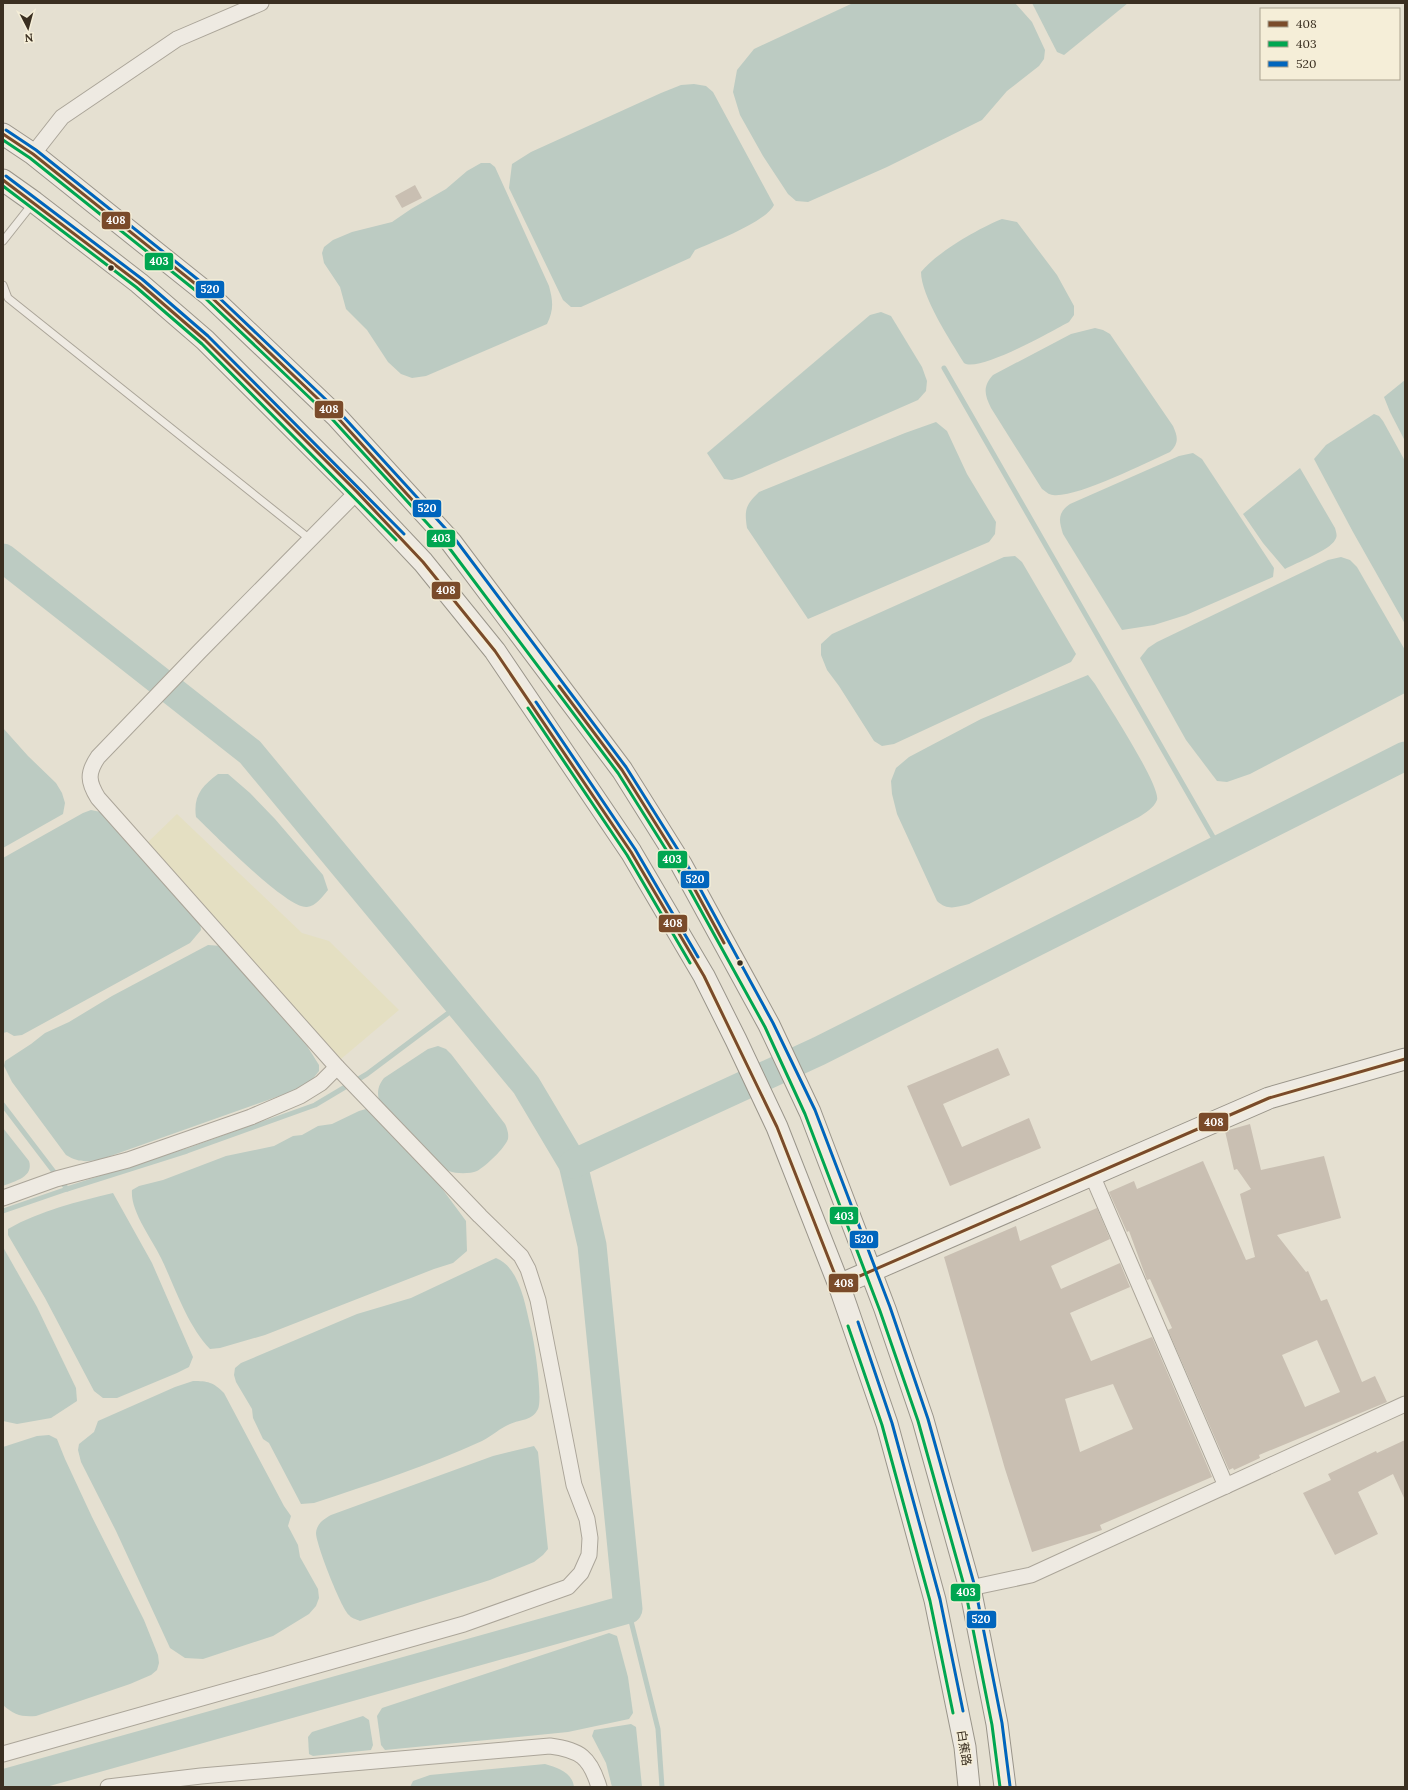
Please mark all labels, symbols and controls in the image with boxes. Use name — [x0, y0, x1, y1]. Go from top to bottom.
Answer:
north arrow — [8, 8, 48, 48]
legend — [1260, 8, 1400, 80]
text: 408 — [1296, 16, 1317, 31]
text: N — [24, 31, 34, 45]
text: 403 — [1296, 36, 1317, 51]
text: 520 — [1296, 56, 1316, 71]
line badge: 408 — [101, 211, 131, 230]
text: 408 — [106, 213, 126, 227]
line badge: 403 — [144, 252, 174, 271]
text: 403 — [149, 254, 169, 268]
unlabelled marker — [106, 263, 116, 273]
line badge: 520 — [195, 280, 225, 299]
text: 520 — [201, 282, 219, 296]
line badge: 408 — [314, 400, 344, 419]
text: 408 — [319, 402, 339, 416]
line badge: 520 — [412, 499, 442, 518]
text: 520 — [418, 501, 436, 515]
line badge: 403 — [426, 529, 456, 548]
text: 403 — [431, 531, 451, 545]
line badge: 408 — [431, 581, 461, 600]
text: 408 — [436, 583, 456, 597]
line badge: 403 — [657, 850, 688, 869]
text: 403 — [662, 852, 682, 866]
line badge: 520 — [680, 870, 710, 889]
text: 520 — [686, 872, 704, 886]
line badge: 408 — [658, 914, 688, 933]
text: 408 — [663, 916, 683, 930]
unlabelled marker — [735, 958, 745, 968]
line badge: 408 — [1198, 1112, 1229, 1132]
text: 408 — [1204, 1115, 1224, 1129]
line badge: 403 — [829, 1206, 859, 1225]
text: 403 — [834, 1209, 854, 1223]
line badge: 520 — [849, 1230, 879, 1249]
text: 520 — [855, 1232, 873, 1246]
line badge: 408 — [828, 1273, 859, 1293]
text: 408 — [834, 1276, 854, 1290]
line badge: 403 — [950, 1583, 981, 1602]
text: 403 — [956, 1585, 976, 1599]
line badge: 520 — [966, 1610, 997, 1629]
text: 520 — [972, 1612, 990, 1626]
street label: 白蕉路 — [954, 1729, 975, 1767]

